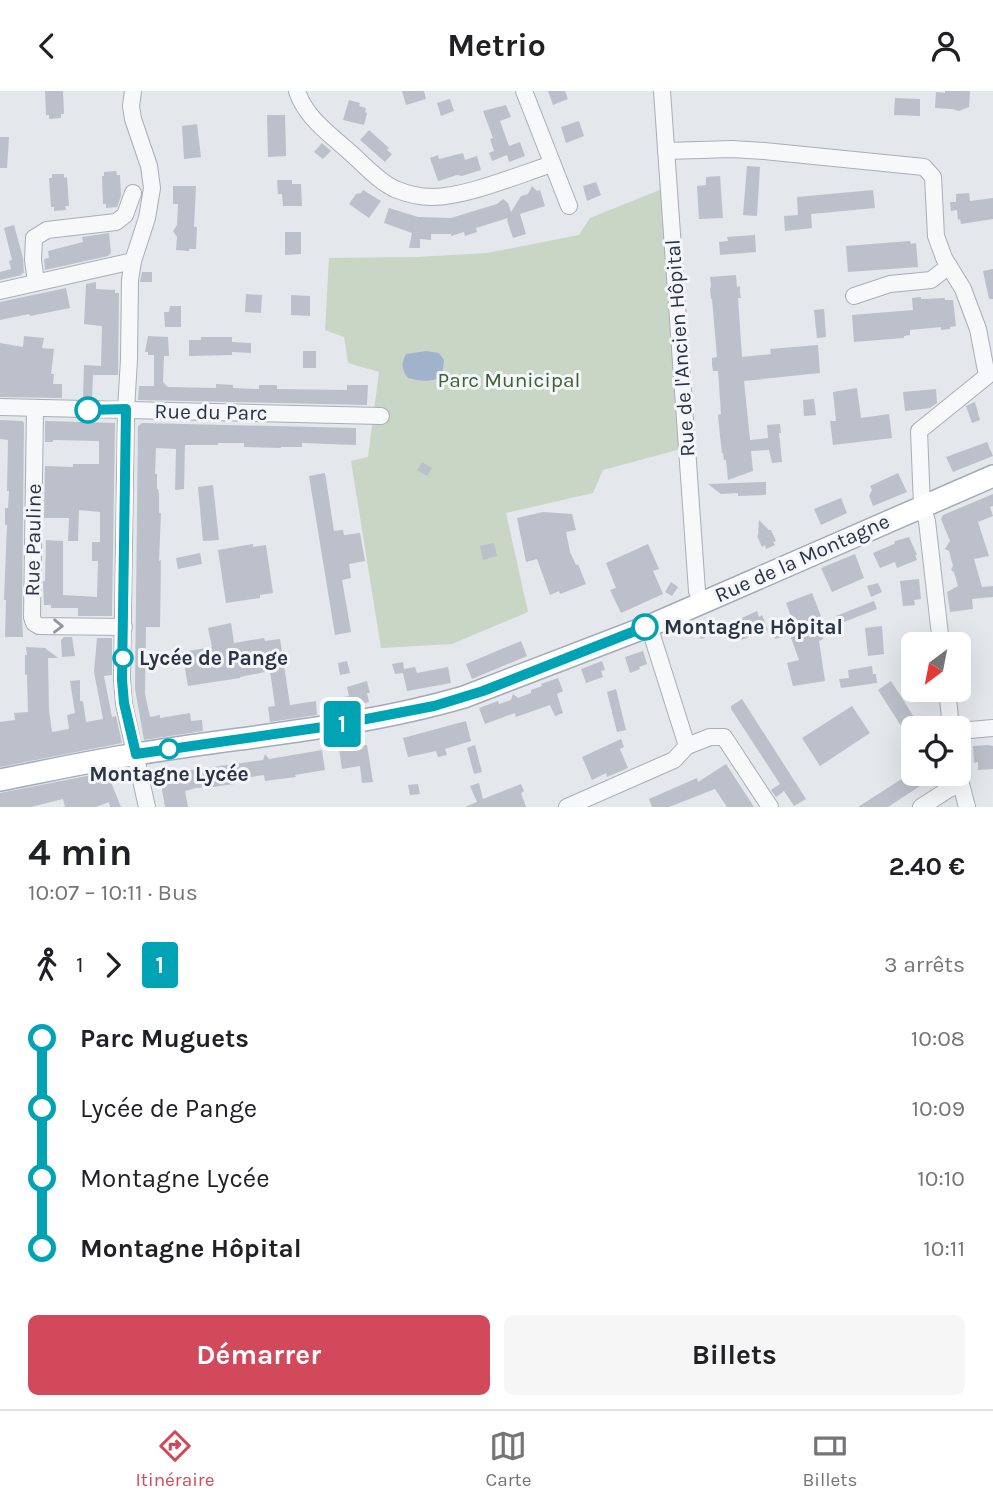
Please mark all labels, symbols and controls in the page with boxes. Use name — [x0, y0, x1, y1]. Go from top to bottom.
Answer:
icon: back — [28, 27, 66, 65]
text: Metrio — [447, 27, 546, 64]
icon: person — [927, 27, 965, 65]
street label: Rue de l'Ancien Hôpital — [660, 238, 700, 458]
park label: Parc Municipal — [438, 368, 580, 392]
unlabelled marker — [75, 397, 101, 423]
street label: Rue du Parc — [154, 399, 268, 425]
street label: Rue Pauline — [20, 483, 46, 597]
street label: Rue de la Montagne — [711, 509, 893, 607]
marker: Montagne Hôpital — [632, 614, 658, 640]
place label: Montagne Hôpital — [664, 615, 843, 639]
one-way arrow — [53, 618, 64, 634]
north arrow — [901, 632, 971, 702]
map controls — [901, 632, 971, 786]
place label: Lycée de Pange — [139, 646, 288, 670]
marker: Lycée de Pange — [113, 648, 133, 668]
line badge: 1 — [319, 701, 365, 747]
text: 1 — [338, 710, 346, 738]
button: locate — [901, 716, 971, 786]
marker: Montagne Lycée — [159, 739, 179, 759]
place label: Montagne Lycée — [89, 762, 249, 786]
text: 4 min — [28, 830, 132, 875]
text: 2.40 € — [889, 851, 965, 882]
text: 10:07 – 10:11 · Bus — [28, 879, 198, 906]
icon: walk — [28, 946, 66, 984]
icon: forward — [94, 946, 132, 984]
text: 1 — [76, 951, 84, 978]
text: 1 — [156, 951, 164, 979]
text: 3 arrêts — [884, 951, 965, 978]
text: Parc Muguets — [80, 1023, 249, 1054]
text: 10:08 — [911, 1025, 965, 1052]
text: Lycée de Pange — [80, 1093, 257, 1124]
text: 10:09 — [911, 1095, 965, 1122]
text: Montagne Lycée — [80, 1163, 270, 1194]
text: 10:10 — [917, 1165, 965, 1192]
text: Montagne Hôpital — [80, 1233, 302, 1264]
text: 10:11 — [923, 1235, 965, 1262]
button: Démarrer — [28, 1315, 490, 1395]
button: Billets — [504, 1315, 965, 1395]
tab: Itinéraire — [136, 1427, 214, 1491]
tab: Carte — [486, 1427, 531, 1491]
tab: Billets — [802, 1427, 857, 1491]

